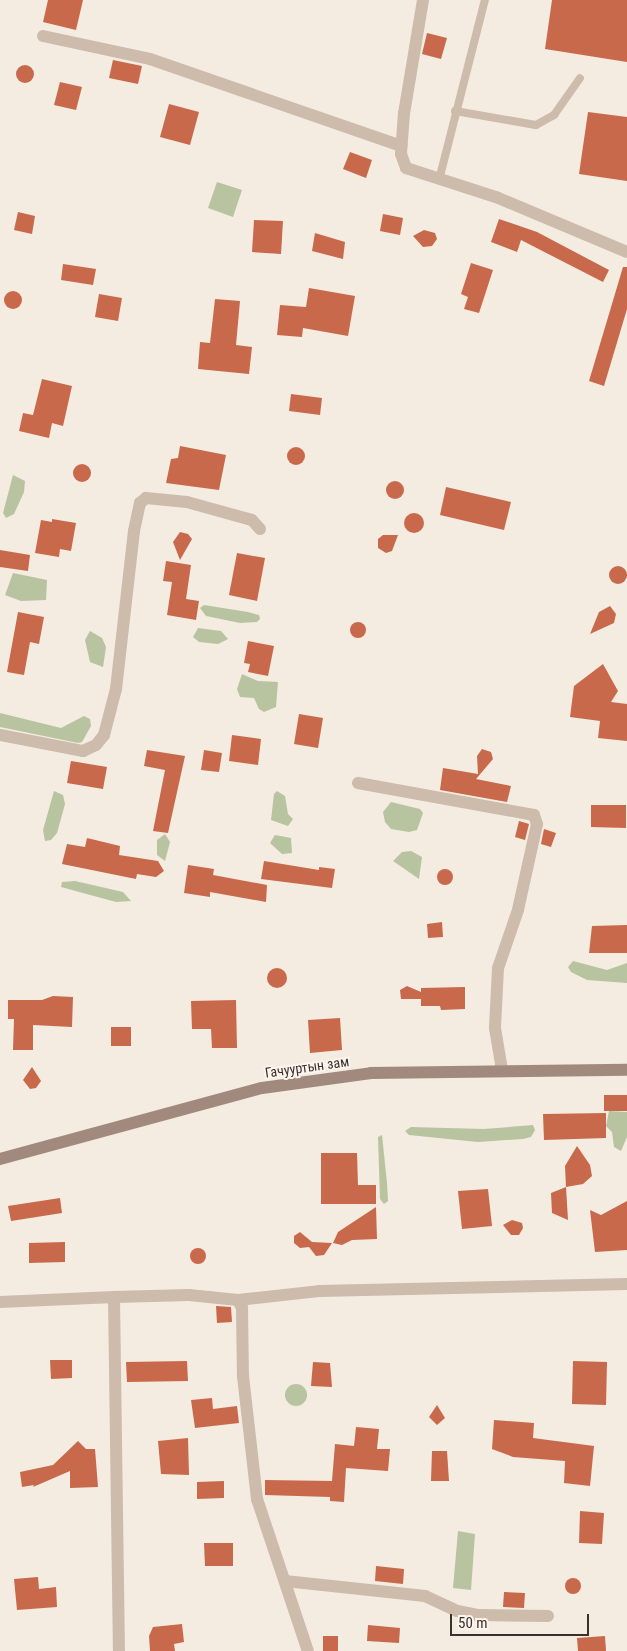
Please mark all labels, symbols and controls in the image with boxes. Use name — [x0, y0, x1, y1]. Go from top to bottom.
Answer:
street label: Гачууртын зам — [264, 1053, 350, 1081]
scale bar — [452, 1604, 591, 1636]
text: 50 m — [458, 1614, 488, 1632]

